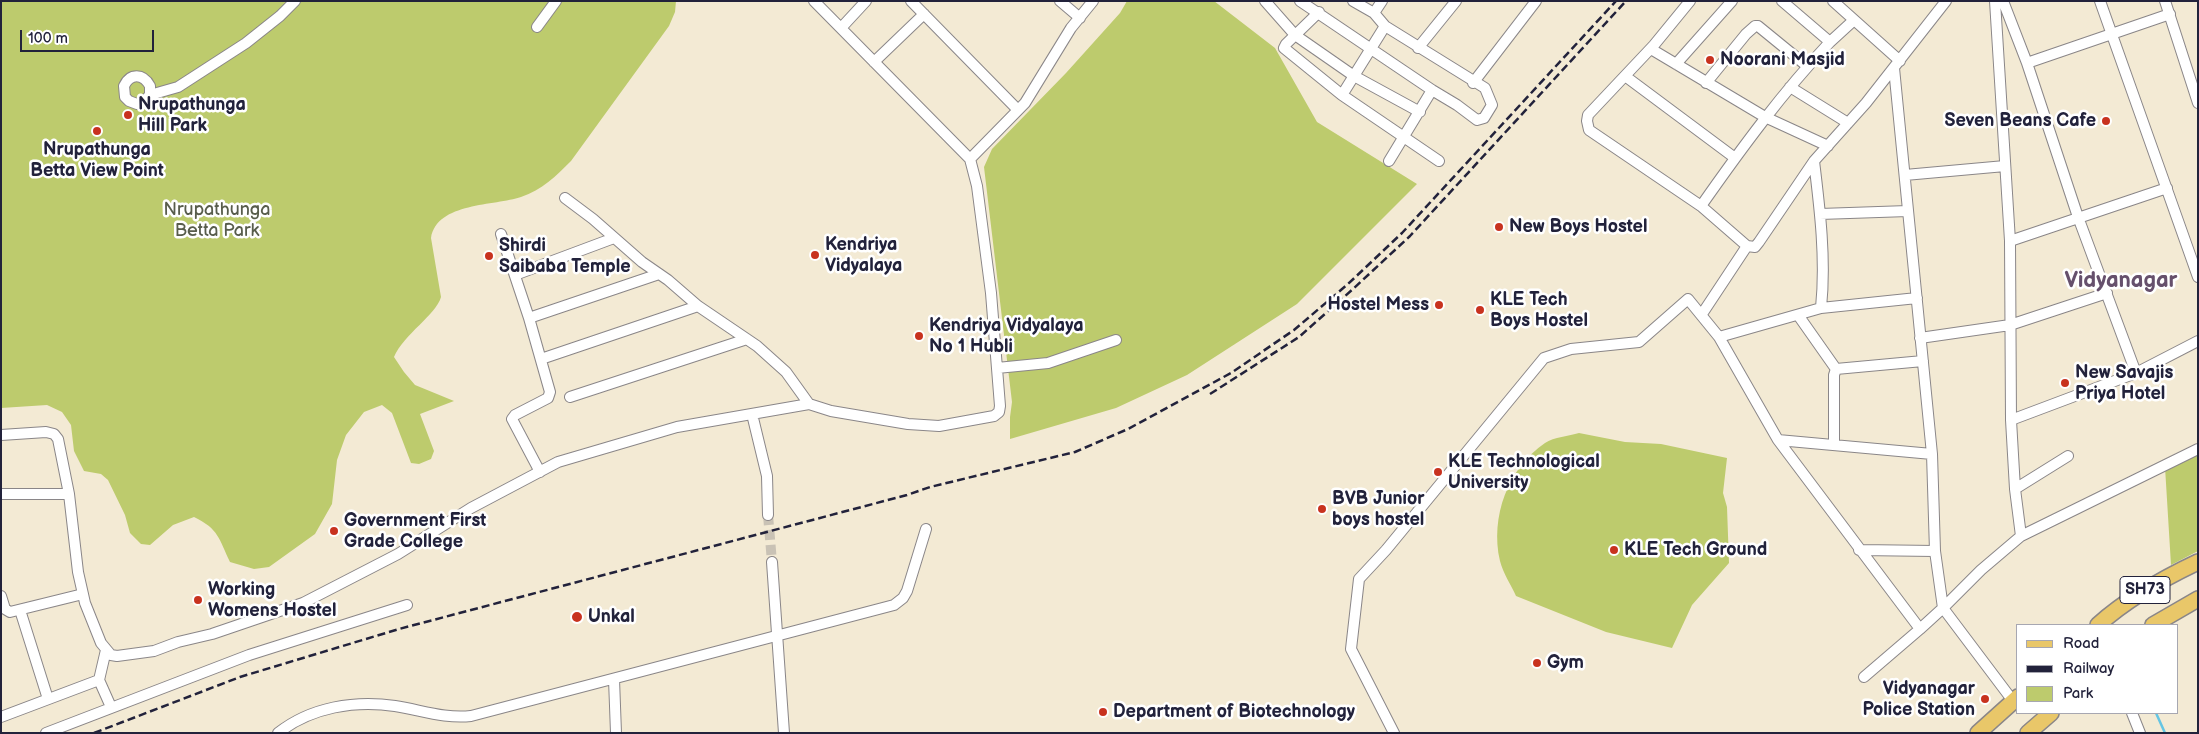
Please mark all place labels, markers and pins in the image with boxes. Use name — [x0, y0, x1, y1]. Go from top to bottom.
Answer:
place label: Noorani Masjid — [1720, 49, 1845, 71]
marker: Noorani Masjid — [1704, 54, 1716, 66]
place label: Nrupathunga Hill Park — [138, 94, 246, 136]
marker: Nrupathunga Hill Park — [122, 109, 134, 121]
place label: Seven Beans Cafe — [1944, 110, 2096, 132]
marker: Seven Beans Cafe — [2100, 115, 2112, 127]
marker: Nrupathunga Betta View Point — [91, 125, 103, 137]
place label: Nrupathunga Betta View Point — [30, 139, 164, 182]
place label: New Boys Hostel — [1509, 216, 1647, 238]
marker: New Boys Hostel — [1493, 221, 1505, 233]
place label: Kendriya Vidyalaya — [825, 234, 902, 276]
place label: Shirdi Saibaba Temple — [499, 235, 631, 278]
marker: Kendriya Vidyalaya — [809, 249, 821, 261]
marker: Shirdi Saibaba Temple — [483, 250, 495, 262]
place label: KLE Tech Boys Hostel — [1490, 289, 1588, 332]
place label: Hostel Mess — [1328, 294, 1429, 316]
marker: Hostel Mess — [1433, 299, 1445, 311]
marker: KLE Tech Boys Hostel — [1474, 304, 1486, 316]
place label: Kendriya Vidyalaya No 1 Hubli — [929, 315, 1084, 358]
marker: Kendriya Vidyalaya No 1 Hubli — [913, 330, 925, 342]
place label: New Savajis Priya Hotel — [2075, 362, 2173, 404]
marker: New Savajis Priya Hotel — [2059, 377, 2071, 389]
place label: KLE Technological University — [1448, 451, 1600, 494]
marker: KLE Technological University — [1432, 466, 1444, 478]
place label: BVB Junior boys hostel — [1332, 488, 1424, 530]
marker: BVB Junior boys hostel — [1316, 503, 1328, 515]
place label: Government First Grade College — [344, 510, 486, 552]
marker: Government First Grade College — [328, 525, 340, 537]
place label: KLE Tech Ground — [1624, 539, 1767, 561]
marker: KLE Tech Ground — [1608, 544, 1620, 556]
place label: Working Womens Hostel — [208, 579, 336, 622]
marker: Working Womens Hostel — [192, 594, 204, 606]
place label: Unkal — [588, 606, 635, 628]
marker: Unkal — [570, 610, 584, 624]
place label: Gym — [1547, 652, 1584, 674]
marker: Gym — [1531, 657, 1543, 669]
place label: Vidyanagar Police Station — [1863, 678, 1975, 721]
marker: Vidyanagar Police Station — [1979, 693, 1991, 705]
place label: Department of Biotechnology — [1113, 701, 1355, 723]
marker: Department of Biotechnology — [1097, 706, 1109, 718]

